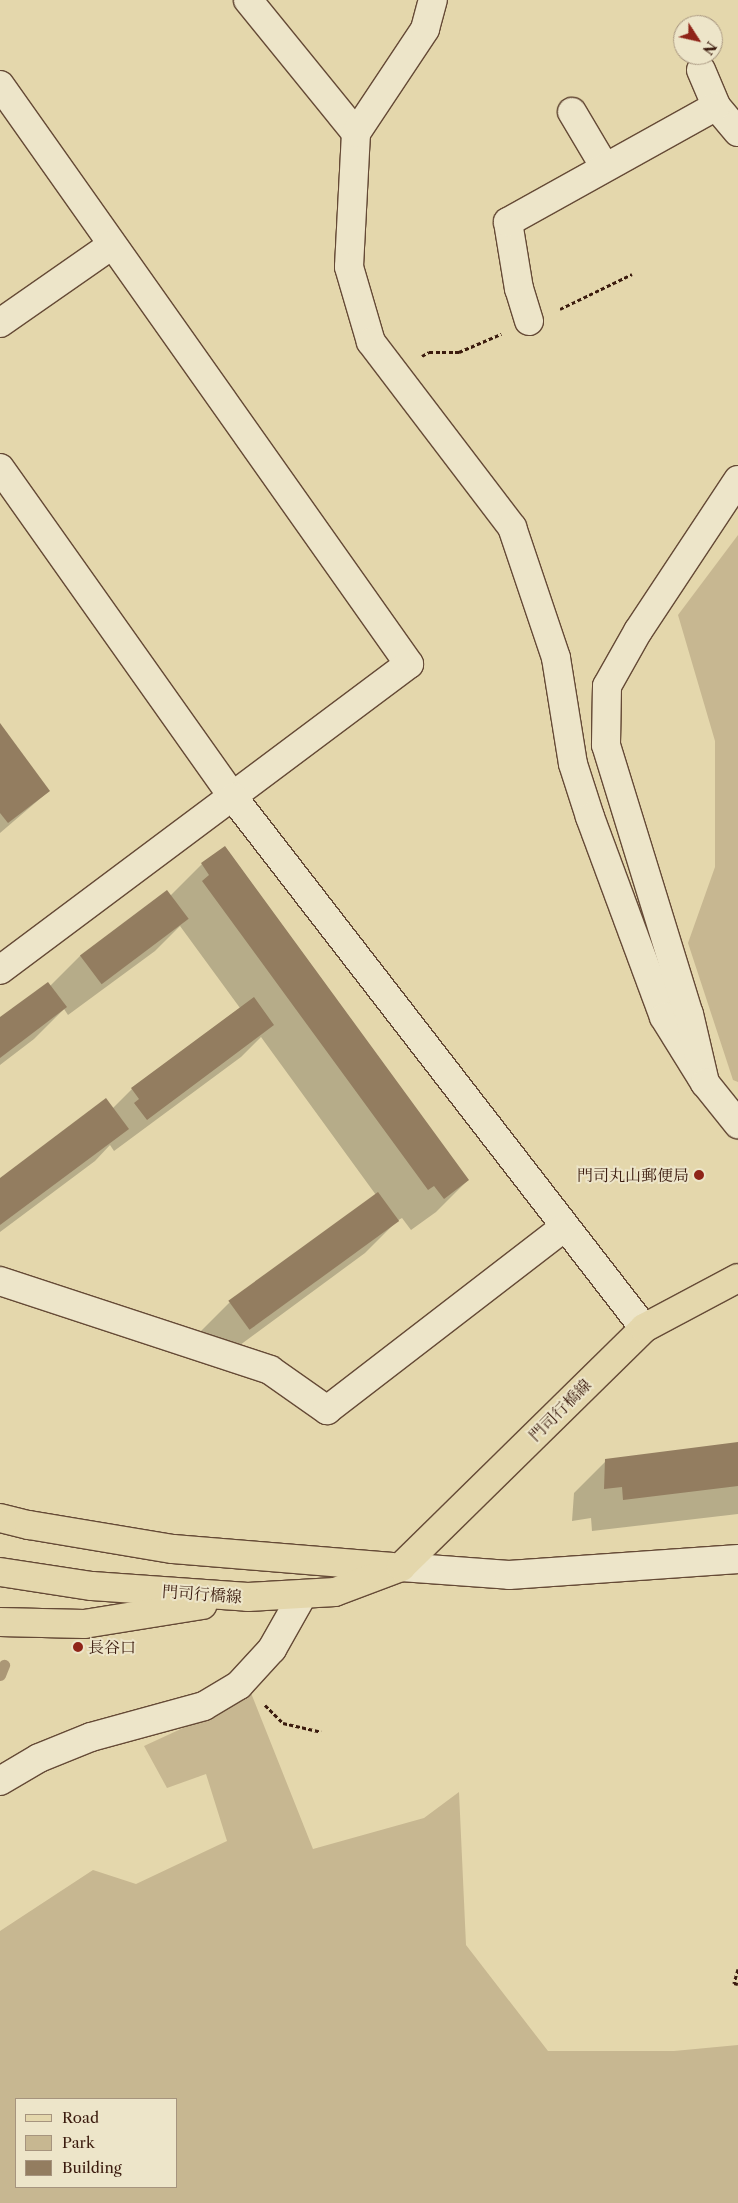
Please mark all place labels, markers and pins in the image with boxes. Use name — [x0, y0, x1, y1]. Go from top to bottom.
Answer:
place label: 門司丸山郵便局 — [577, 1165, 689, 1185]
marker: 門司丸山郵便局 — [693, 1169, 705, 1181]
place label: 長谷口 — [88, 1637, 136, 1657]
marker: 長谷口 — [72, 1641, 84, 1653]

